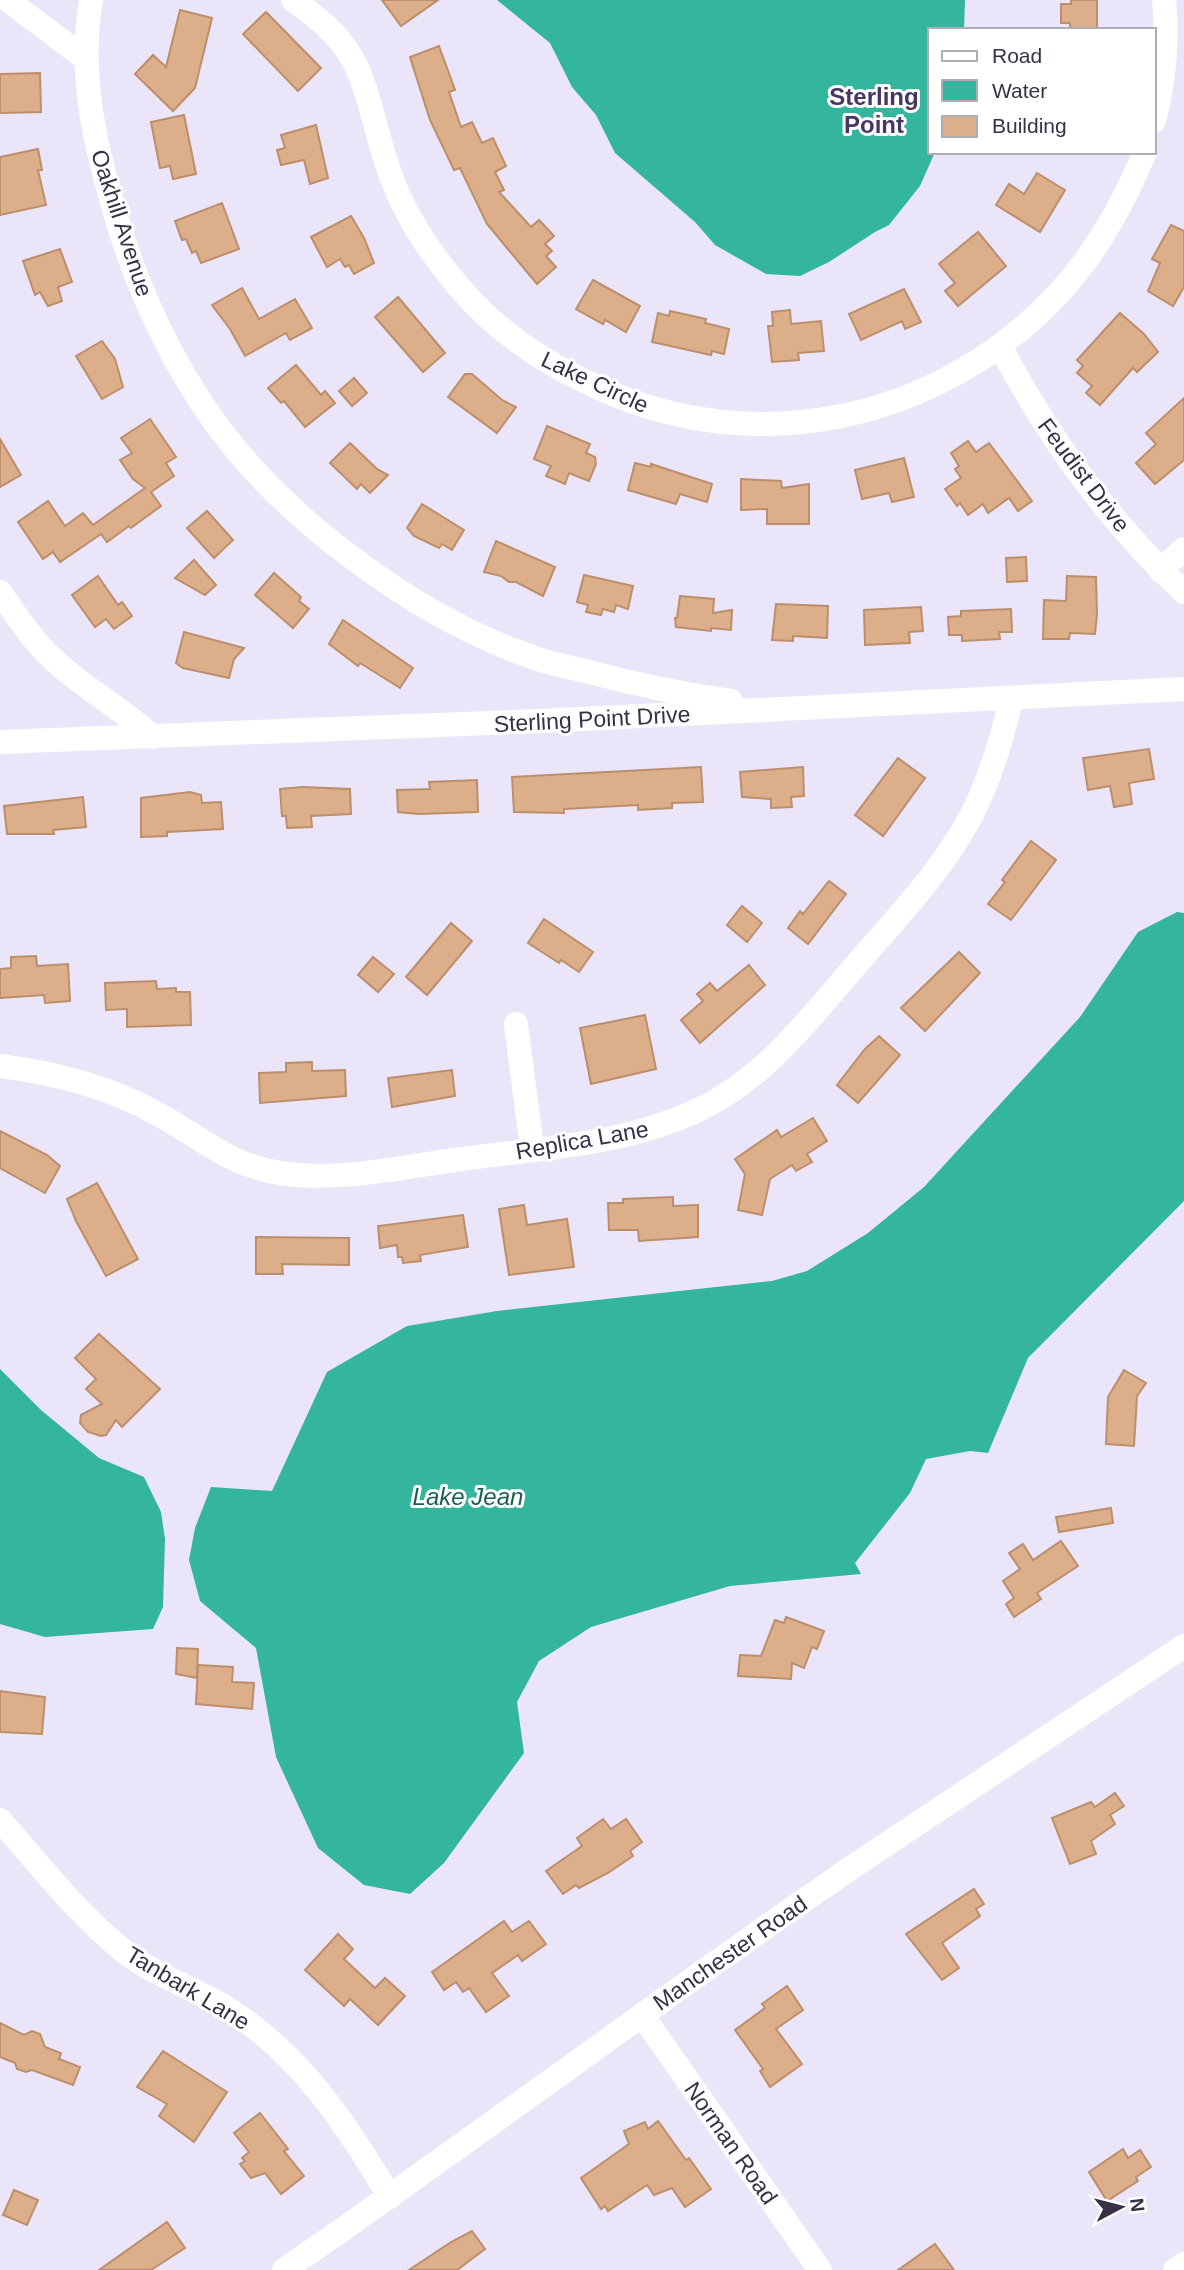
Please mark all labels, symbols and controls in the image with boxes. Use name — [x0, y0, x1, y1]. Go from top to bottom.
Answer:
legend — [928, 28, 1156, 154]
text: Road — [992, 44, 1042, 67]
text: Water — [992, 79, 1047, 102]
district label: Sterling Point — [829, 83, 919, 138]
text: Building — [992, 114, 1067, 137]
street label: Oakhill Avenue — [86, 146, 158, 300]
street label: Lake Circle — [537, 346, 653, 418]
street label: Feudist Drive — [1033, 413, 1135, 537]
street label: Sterling Point Drive — [493, 701, 691, 737]
street label: Replica Lane — [514, 1116, 650, 1164]
water label: Lake Jean — [413, 1483, 523, 1510]
street label: Manchester Road — [648, 1890, 812, 2016]
street label: Tanbark Lane — [122, 1941, 254, 2035]
street label: Norman Road — [679, 2077, 783, 2209]
north arrow — [1086, 2172, 1156, 2242]
text: N — [1126, 2197, 1149, 2213]

